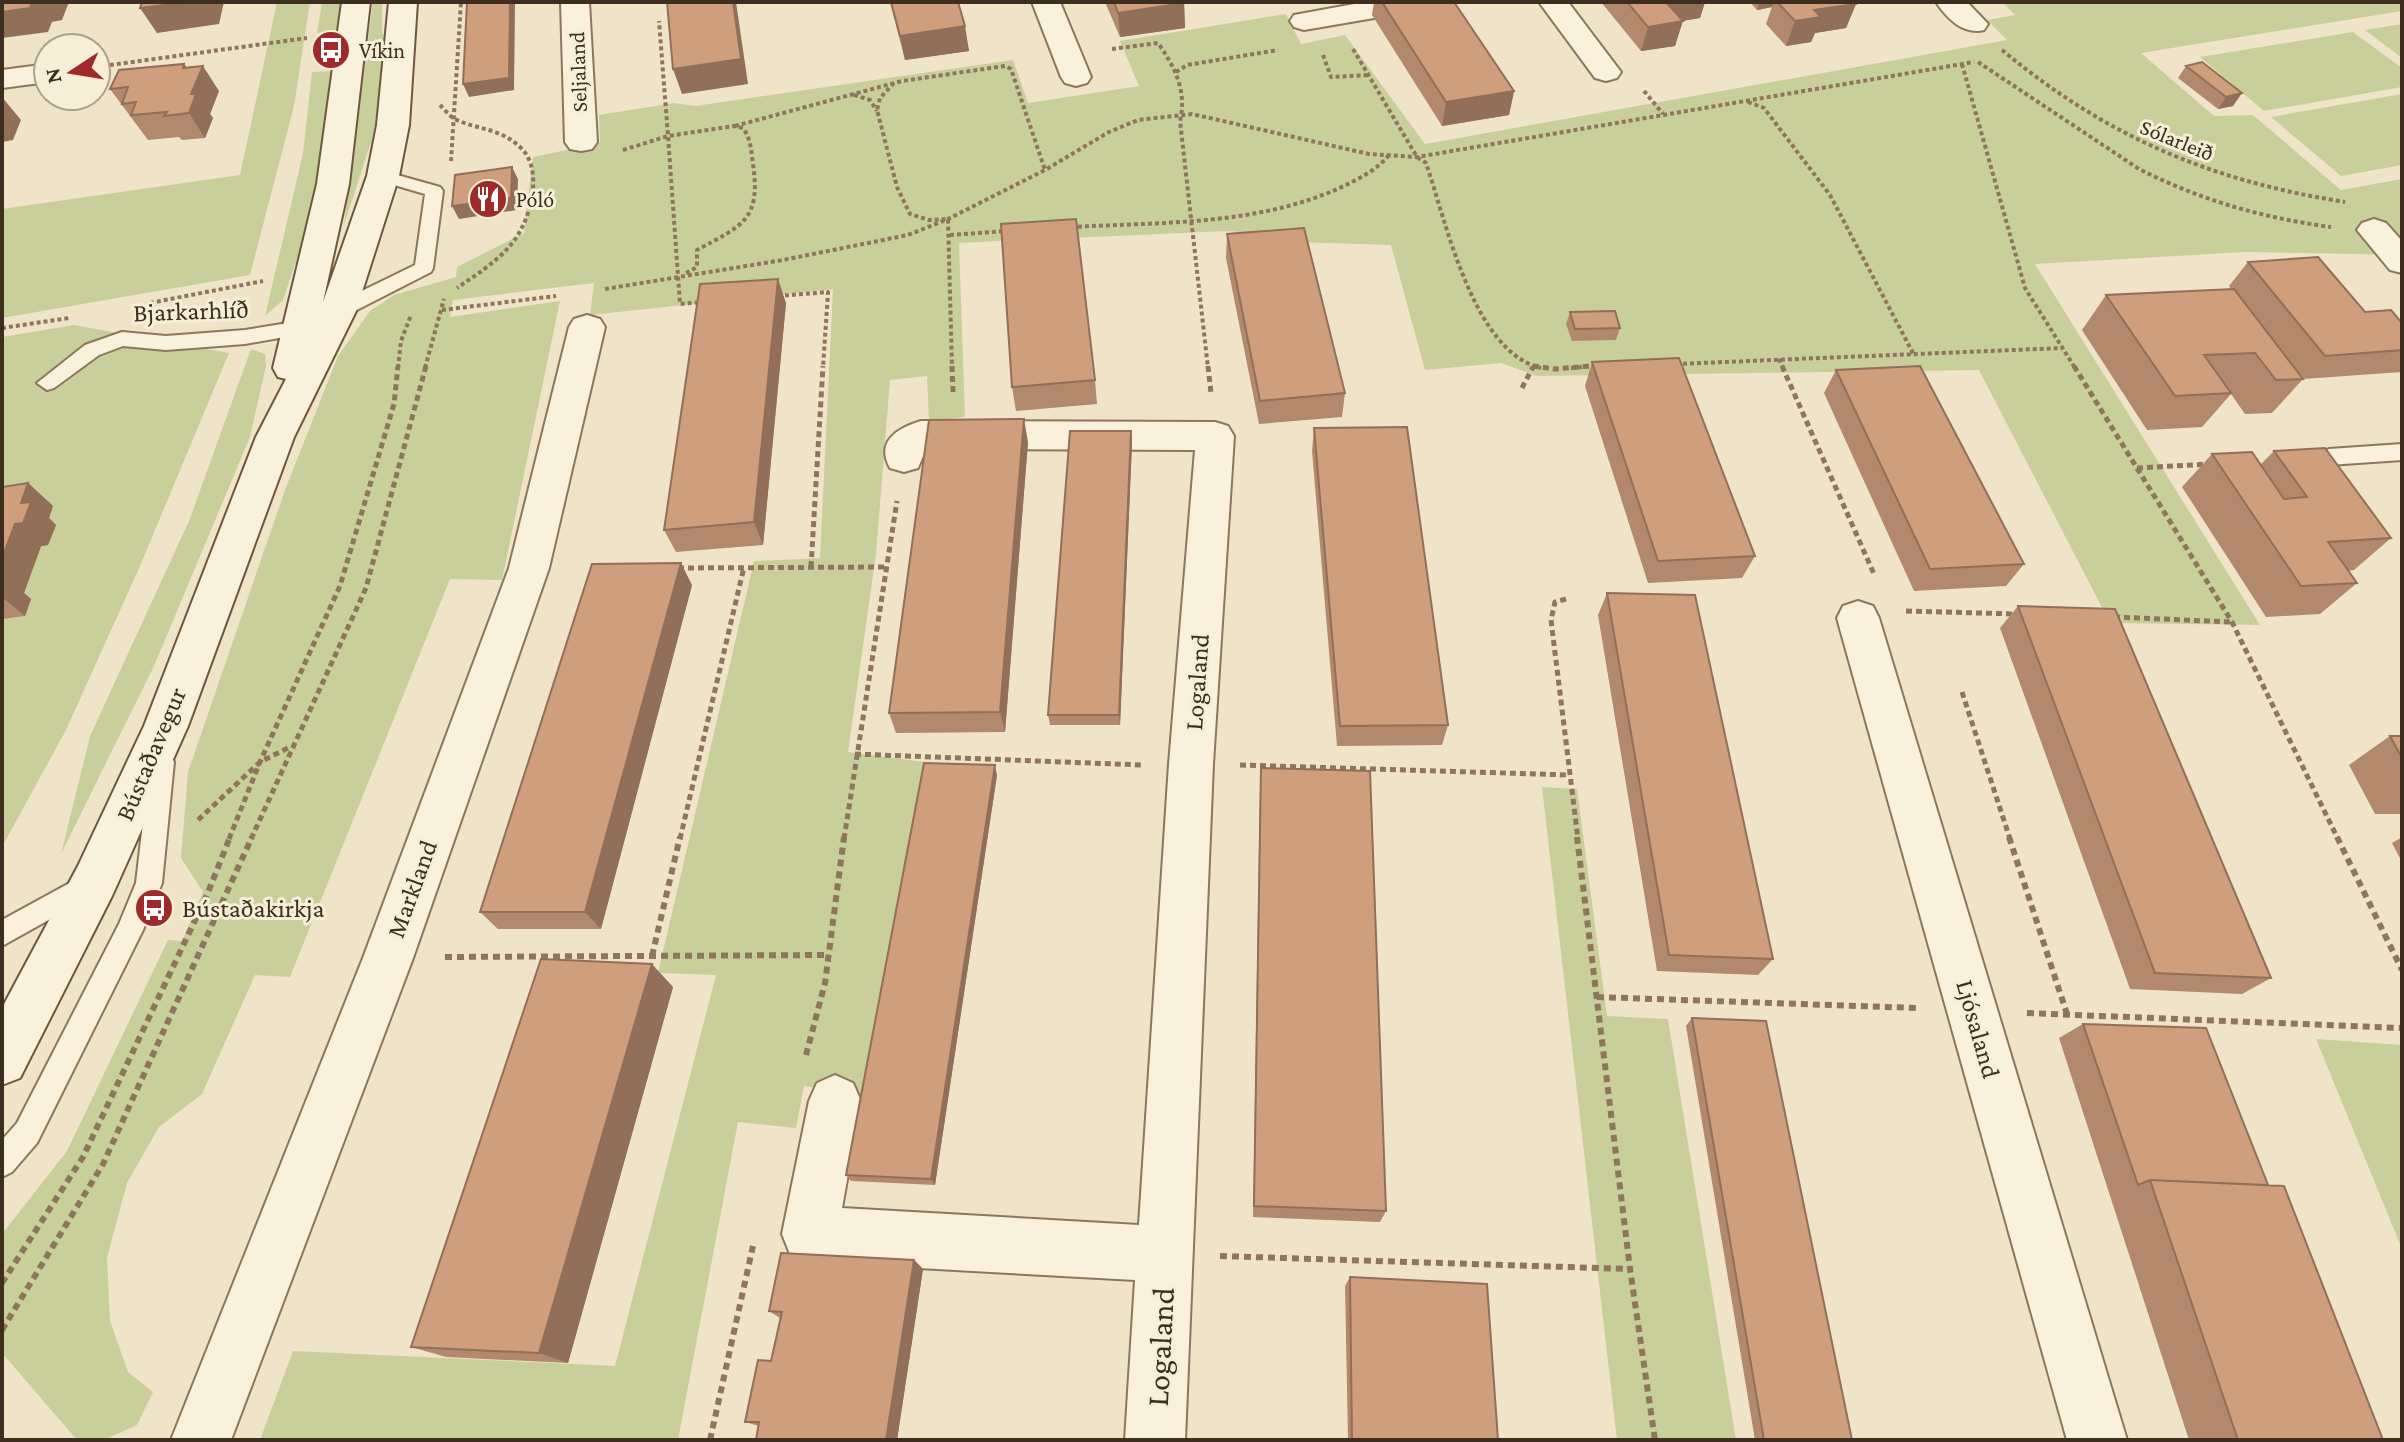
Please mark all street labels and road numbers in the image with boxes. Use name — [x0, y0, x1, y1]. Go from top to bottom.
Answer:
street label: Seljaland — [564, 31, 592, 113]
street label: Sólarleið — [2137, 114, 2217, 166]
street label: Bjarkarhlíð — [133, 294, 249, 328]
street label: Logaland — [1179, 632, 1215, 731]
street label: Bústaðavegur — [110, 683, 192, 825]
street label: Markland — [381, 836, 443, 942]
street label: Ljósaland — [1950, 976, 2006, 1082]
street label: Logaland — [1139, 1286, 1181, 1407]

